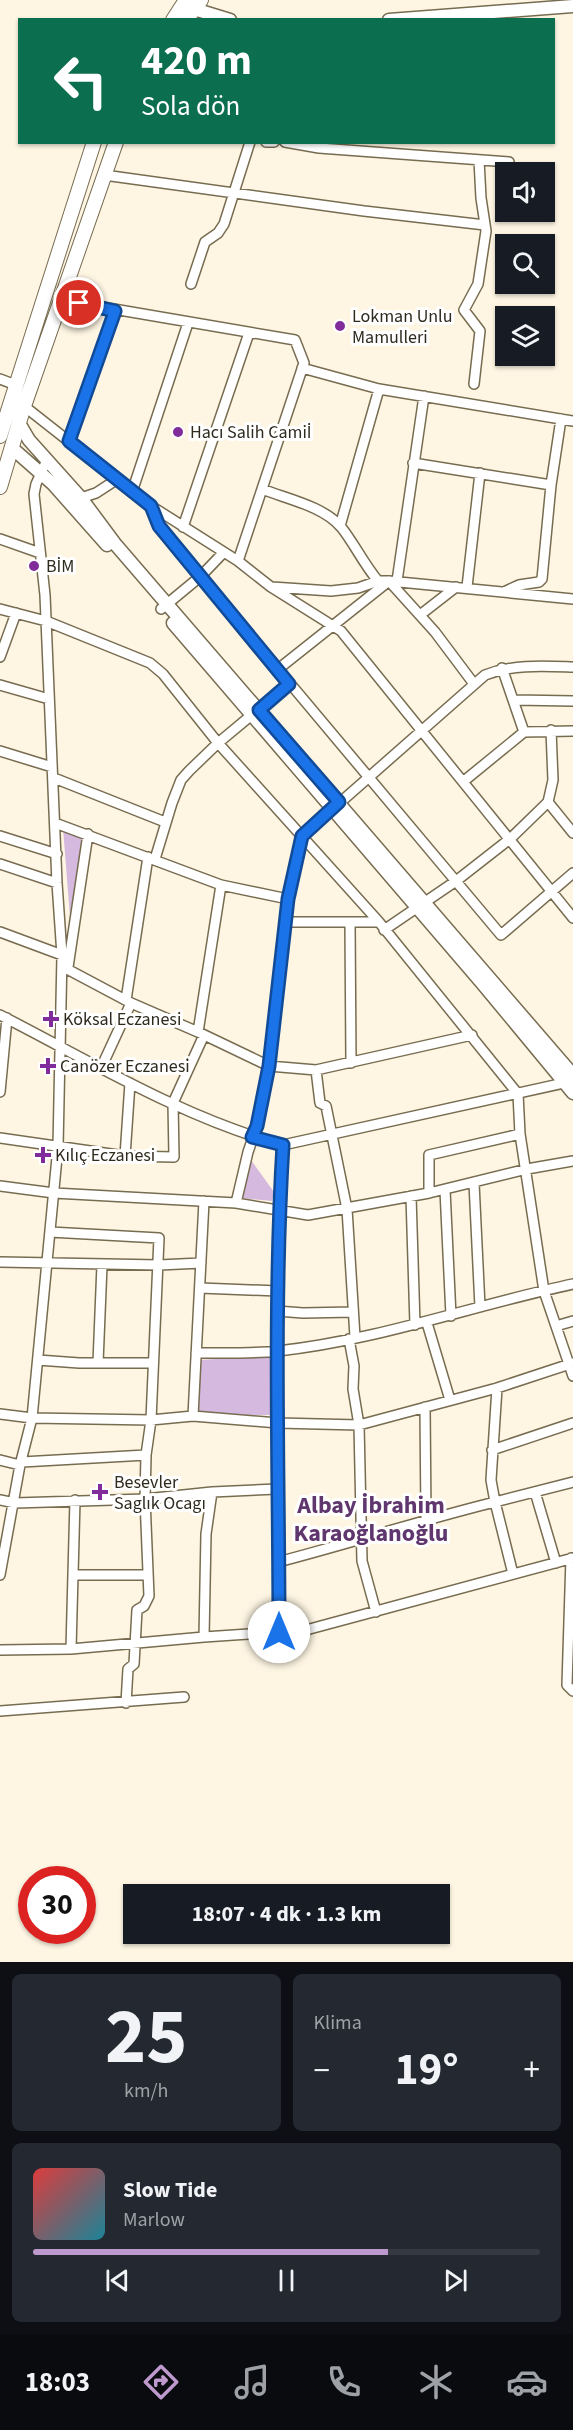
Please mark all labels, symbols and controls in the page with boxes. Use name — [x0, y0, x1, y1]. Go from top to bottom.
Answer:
text: 420 m — [141, 31, 252, 91]
icon: left — [42, 42, 120, 120]
text: Sola dön — [141, 87, 240, 126]
map controls — [495, 162, 555, 366]
button: sound — [495, 162, 555, 222]
button: search — [495, 234, 555, 294]
pin — [53, 277, 104, 328]
icon: arrive — [62, 286, 95, 319]
place label: Lokman Unlu Mamulleri — [352, 304, 452, 350]
button: layers — [495, 306, 555, 366]
marker: Lokman Unlu Mamulleri — [333, 319, 347, 333]
place label: Hacı Salih Camiİ — [190, 420, 312, 445]
marker: Hacı Salih Camiİ — [171, 425, 185, 439]
place label: BİM — [46, 554, 74, 579]
marker: BİM — [27, 559, 41, 573]
place label: Köksal Eczanesi — [63, 1007, 181, 1032]
marker: Köksal Eczanesi — [44, 1012, 58, 1026]
place label: Canözer Eczanesi — [60, 1054, 190, 1079]
marker: Canözer Eczanesi — [41, 1059, 55, 1073]
place label: Kılıç Eczanesi — [55, 1143, 155, 1168]
marker: Kılıç Eczanesi — [36, 1148, 50, 1162]
place label: Besevler Saglık Ocagı — [114, 1470, 206, 1516]
marker: Besevler Saglık Ocagı — [91, 1483, 109, 1501]
district label: Albay İbrahim Karaoğlanoğlu — [294, 1488, 448, 1551]
position arrow — [247, 1600, 311, 1664]
speed limit sign: 30 — [18, 1866, 96, 1944]
text: 18:07 · 4 dk · 1.3 km — [192, 1898, 381, 1930]
text: 25 — [105, 1982, 187, 2093]
text: Klima — [314, 2009, 362, 2037]
text: 19° — [395, 2038, 459, 2102]
text: − — [314, 2047, 330, 2094]
text: + — [524, 2047, 540, 2094]
text: km/h — [124, 2077, 168, 2105]
text: Slow Tide — [123, 2174, 217, 2206]
text: Marlow — [123, 2206, 185, 2234]
icon: previous — [101, 2264, 134, 2297]
icon: pause — [270, 2264, 303, 2297]
icon: next — [439, 2264, 472, 2297]
icon: directions — [140, 2361, 182, 2403]
icon: music — [231, 2361, 273, 2403]
icon: phone — [323, 2361, 365, 2403]
icon: climate — [415, 2361, 457, 2403]
icon: car — [506, 2361, 548, 2403]
text: 18:03 — [25, 2363, 90, 2402]

